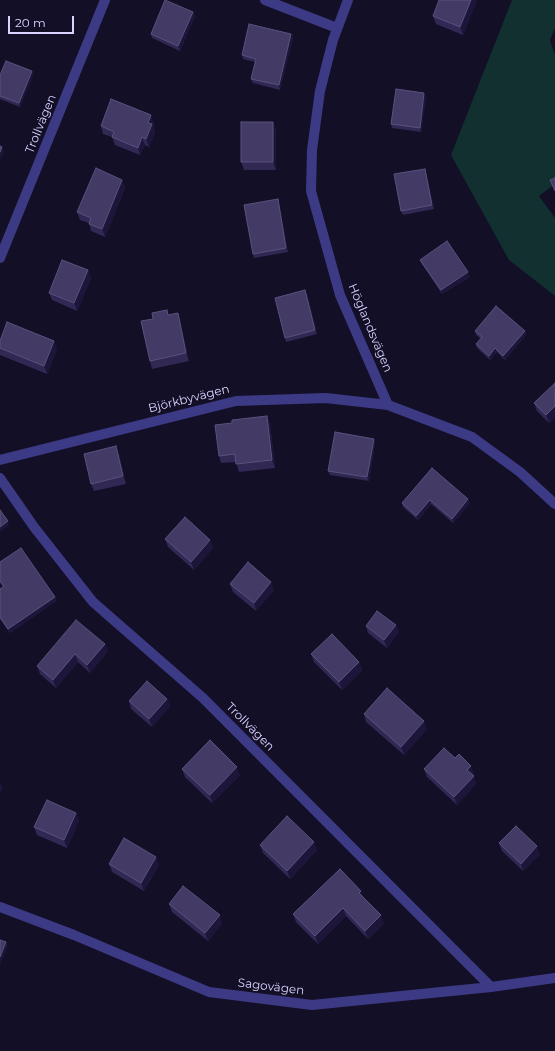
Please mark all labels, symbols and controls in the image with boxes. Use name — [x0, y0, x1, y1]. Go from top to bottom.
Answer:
scale bar — [10, 8, 76, 34]
text: 20 m — [15, 15, 46, 30]
street label: Trollvägen — [23, 92, 59, 156]
street label: Höglandsvägen — [345, 282, 395, 374]
street label: Björkbyvägen — [147, 382, 231, 416]
street label: Trollvägen — [223, 700, 277, 754]
street label: Sagovägen — [237, 976, 305, 998]

